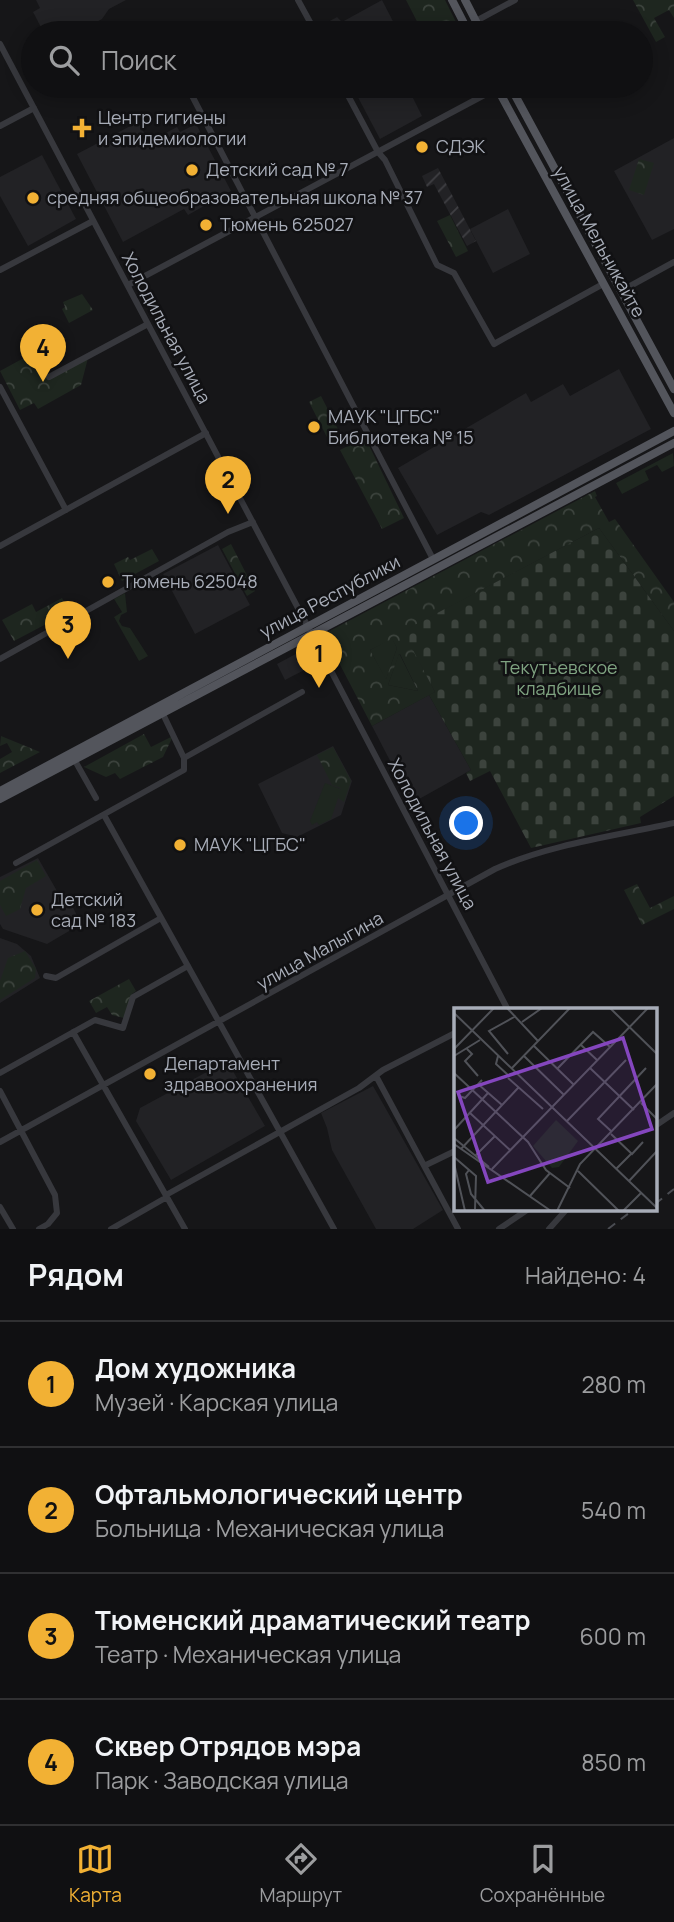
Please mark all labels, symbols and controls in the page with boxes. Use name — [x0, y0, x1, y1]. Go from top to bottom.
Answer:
search box — [21, 21, 653, 98]
icon: search — [45, 41, 83, 79]
text: Поиск — [101, 42, 176, 78]
place label: Центр гигиены и эпидемиологии — [98, 105, 247, 150]
marker: Центр гигиены и эпидемиологии — [72, 118, 92, 138]
place label: СДЭК — [436, 134, 485, 158]
marker: СДЭК — [414, 139, 430, 155]
place label: Детский сад № 7 — [206, 157, 348, 181]
marker: Детский сад № 7 — [184, 162, 200, 178]
street label: улица Мельникайте — [548, 162, 651, 321]
place label: средняя общеобразовательная школа № 37 — [47, 185, 423, 209]
marker: средняя общеобразовательная школа № 37 — [25, 190, 41, 206]
place label: Тюмень 625027 — [220, 212, 354, 236]
marker: Тюмень 625027 — [198, 217, 214, 233]
street label: Холодильная улица — [117, 248, 217, 407]
pin: 4 — [20, 324, 66, 382]
place label: МАУК "ЦГБС" Библиотека № 15 — [328, 404, 474, 449]
marker: МАУК "ЦГБС" Библиотека № 15 — [306, 419, 322, 435]
pin: 2 — [205, 456, 251, 514]
street label: улица Республики — [255, 549, 404, 643]
place label: Тюмень 625048 — [122, 569, 258, 593]
marker: Тюмень 625048 — [100, 574, 116, 590]
pin: 3 — [45, 601, 91, 659]
pin: 1 — [296, 630, 342, 688]
park label: Текутьевское кладбище — [500, 655, 618, 700]
street label: Холодильная улица — [383, 754, 483, 913]
your location — [449, 806, 483, 840]
place label: МАУК "ЦГБС" — [194, 832, 306, 856]
marker: МАУК "ЦГБС" — [172, 837, 188, 853]
place label: Детский сад № 183 — [51, 887, 136, 932]
marker: Детский сад № 183 — [29, 902, 45, 918]
street label: улица Малыгина — [252, 905, 387, 995]
inset map — [454, 1008, 656, 1212]
place label: Департамент здравоохранения — [164, 1051, 317, 1096]
marker: Департамент здравоохранения — [142, 1066, 158, 1082]
text: Рядом — [28, 1254, 124, 1295]
text: Найдено: 4 — [525, 1259, 646, 1291]
text: Дом художника — [95, 1350, 296, 1386]
text: 1 — [46, 1368, 56, 1400]
text: 280 m — [581, 1368, 646, 1400]
text: Музей · Карская улица — [95, 1386, 338, 1418]
text: Офтальмологический центр — [95, 1476, 463, 1512]
text: 2 — [44, 1494, 58, 1526]
text: 540 m — [581, 1494, 646, 1526]
text: Больница · Механическая улица — [95, 1512, 444, 1544]
text: Тюменский драматический театр — [95, 1602, 531, 1638]
text: 3 — [44, 1620, 58, 1652]
text: 600 m — [580, 1620, 646, 1652]
text: Театр · Механическая улица — [95, 1638, 401, 1670]
text: Сквер Отрядов мэра — [95, 1728, 361, 1764]
text: 4 — [44, 1746, 58, 1778]
text: 850 m — [581, 1746, 646, 1778]
text: Парк · Заводская улица — [95, 1764, 349, 1796]
tab: Карта — [69, 1840, 122, 1908]
tab: Маршрут — [260, 1840, 342, 1908]
tab: Сохранённые — [480, 1840, 605, 1908]

